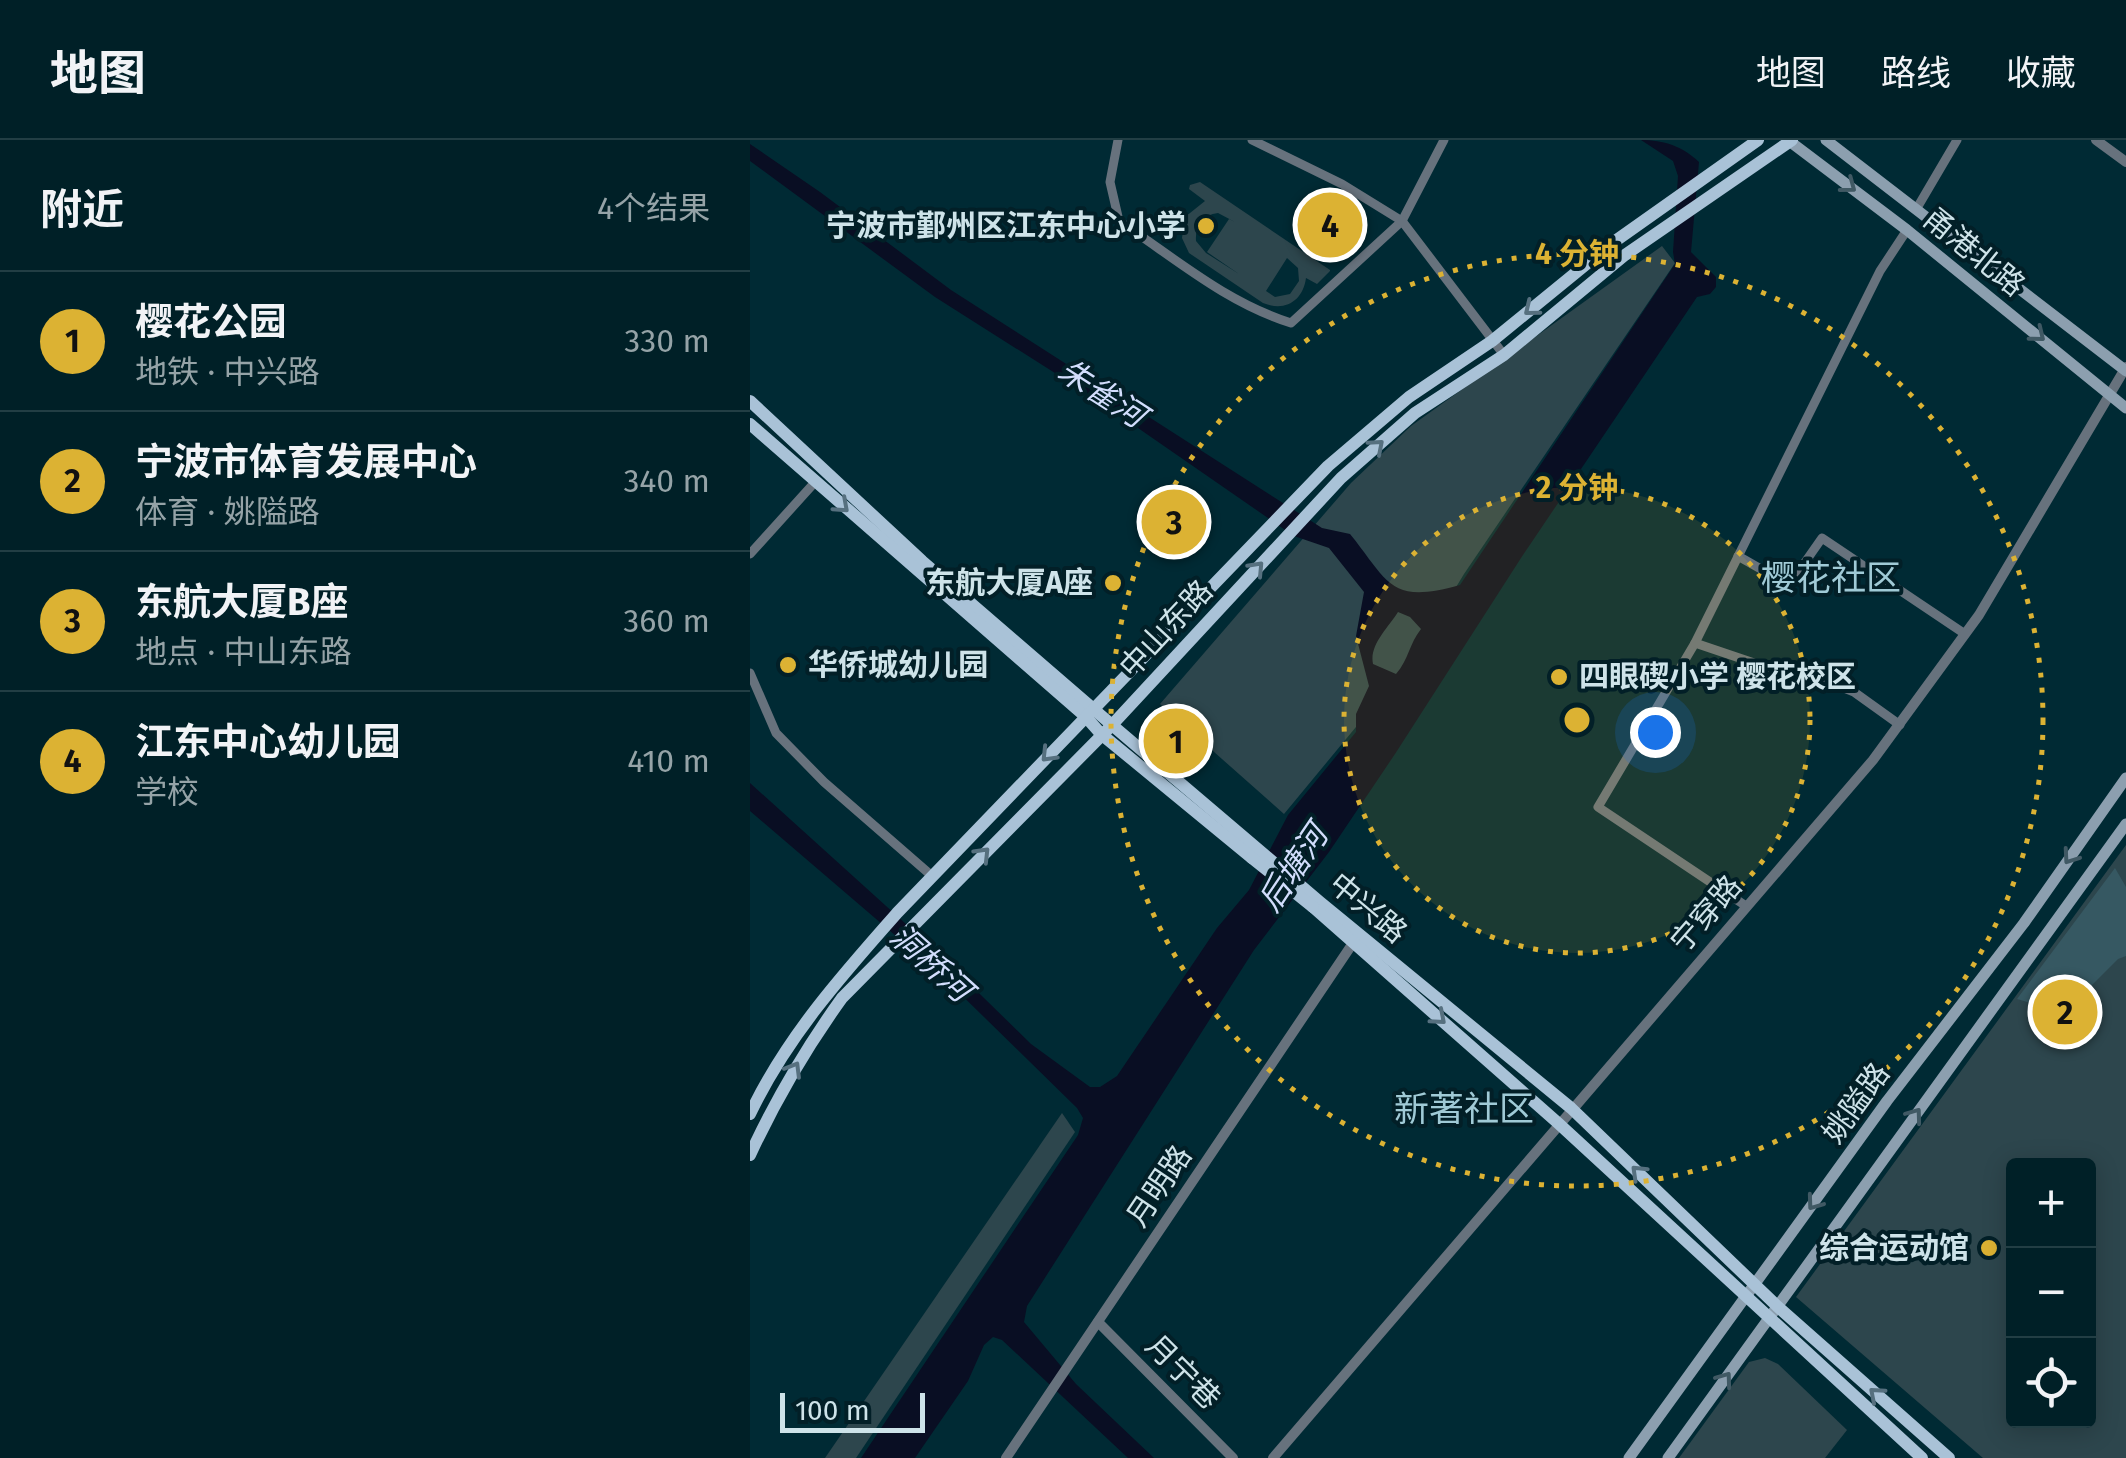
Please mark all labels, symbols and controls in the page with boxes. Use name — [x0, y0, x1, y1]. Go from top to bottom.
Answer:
text: 地图 — [50, 45, 146, 103]
text: 地图 — [1756, 52, 1826, 94]
text: 路线 — [1881, 52, 1951, 94]
text: 收藏 — [2006, 52, 2076, 94]
one-way arrow — [1838, 175, 1856, 192]
text: 附近 — [40, 185, 124, 235]
pin: 4 — [1298, 188, 1362, 262]
text: 4个结果 — [597, 189, 710, 227]
street label: 甬港北路 — [1916, 200, 2032, 304]
place label: 宁波市鄞州区江东中心小学 — [826, 208, 1186, 244]
marker: 宁波市鄞州区江东中心小学 — [1195, 215, 1217, 237]
text: 4 分钟 — [1535, 236, 1619, 272]
one-way arrow — [1525, 297, 1543, 315]
text: 樱花公园 — [135, 299, 287, 345]
text: 1 — [65, 322, 80, 360]
text: 330 m — [624, 322, 710, 360]
one-way arrow — [2026, 323, 2044, 341]
water label: 朱雀河 — [1051, 351, 1158, 438]
text: 地铁 · 中兴路 — [135, 353, 320, 391]
text: 宁波市体育发展中心 — [135, 439, 477, 485]
one-way arrow — [1365, 440, 1384, 458]
text: 2 — [64, 462, 81, 500]
text: 340 m — [623, 462, 710, 500]
text: 2 分钟 — [1536, 470, 1618, 506]
pin: 3 — [1142, 484, 1206, 560]
text: 体育 · 姚隘路 — [135, 493, 320, 531]
one-way arrow — [830, 494, 849, 512]
district label: 樱花社区 — [1761, 557, 1901, 599]
one-way arrow — [1245, 562, 1263, 580]
place label: 东航大厦A座 — [925, 565, 1093, 601]
marker: 东航大厦A座 — [1102, 572, 1124, 594]
street label: 中山东路 — [1112, 573, 1220, 685]
text: 东航大厦B座 — [135, 579, 348, 625]
text: 3 — [64, 602, 81, 640]
text: 360 m — [623, 602, 710, 640]
text: 地点 · 中山东路 — [135, 633, 352, 671]
place label: 华侨城幼儿园 — [808, 647, 988, 683]
marker: 华侨城幼儿园 — [777, 654, 799, 676]
place label: 四眼碶小学 樱花校区 — [1579, 659, 1856, 695]
marker: 四眼碶小学 樱花校区 — [1548, 666, 1570, 688]
centre of rings — [1559, 702, 1595, 738]
pin: 1 — [1144, 704, 1208, 778]
your location — [1630, 707, 1681, 758]
text: 江东中心幼儿园 — [135, 719, 401, 765]
text: 4 — [63, 742, 82, 780]
text: 410 m — [627, 742, 710, 780]
one-way arrow — [1042, 744, 1060, 762]
text: 学校 — [135, 773, 199, 811]
water label: 后塘河 — [1250, 813, 1339, 918]
one-way arrow — [2064, 846, 2082, 865]
one-way arrow — [972, 847, 990, 865]
street label: 中兴路 — [1322, 865, 1414, 951]
street label: 宁穿路 — [1663, 868, 1749, 960]
water label: 洞桥河 — [883, 917, 984, 1013]
pin: 2 — [2032, 974, 2098, 1050]
one-way arrow — [1427, 1006, 1446, 1024]
street label: 姚隘路 — [1815, 1056, 1897, 1150]
one-way arrow — [782, 1062, 801, 1080]
district label: 新著社区 — [1394, 1088, 1534, 1130]
one-way arrow — [1903, 1108, 1922, 1127]
street label: 月明路 — [1119, 1139, 1199, 1233]
map controls — [2006, 1158, 2096, 1428]
button: + — [2006, 1158, 2096, 1248]
one-way arrow — [1631, 1166, 1650, 1184]
one-way arrow — [1808, 1192, 1826, 1210]
place label: 综合运动馆 — [1819, 1230, 1969, 1266]
marker: 综合运动馆 — [1978, 1237, 2000, 1259]
button: − — [2006, 1248, 2096, 1338]
street label: 月宁巷 — [1138, 1327, 1228, 1417]
button: locate — [2006, 1338, 2096, 1428]
one-way arrow — [1714, 1372, 1731, 1390]
one-way arrow — [1869, 1387, 1888, 1405]
scale bar — [780, 1388, 925, 1432]
text: 100 m — [795, 1394, 870, 1427]

